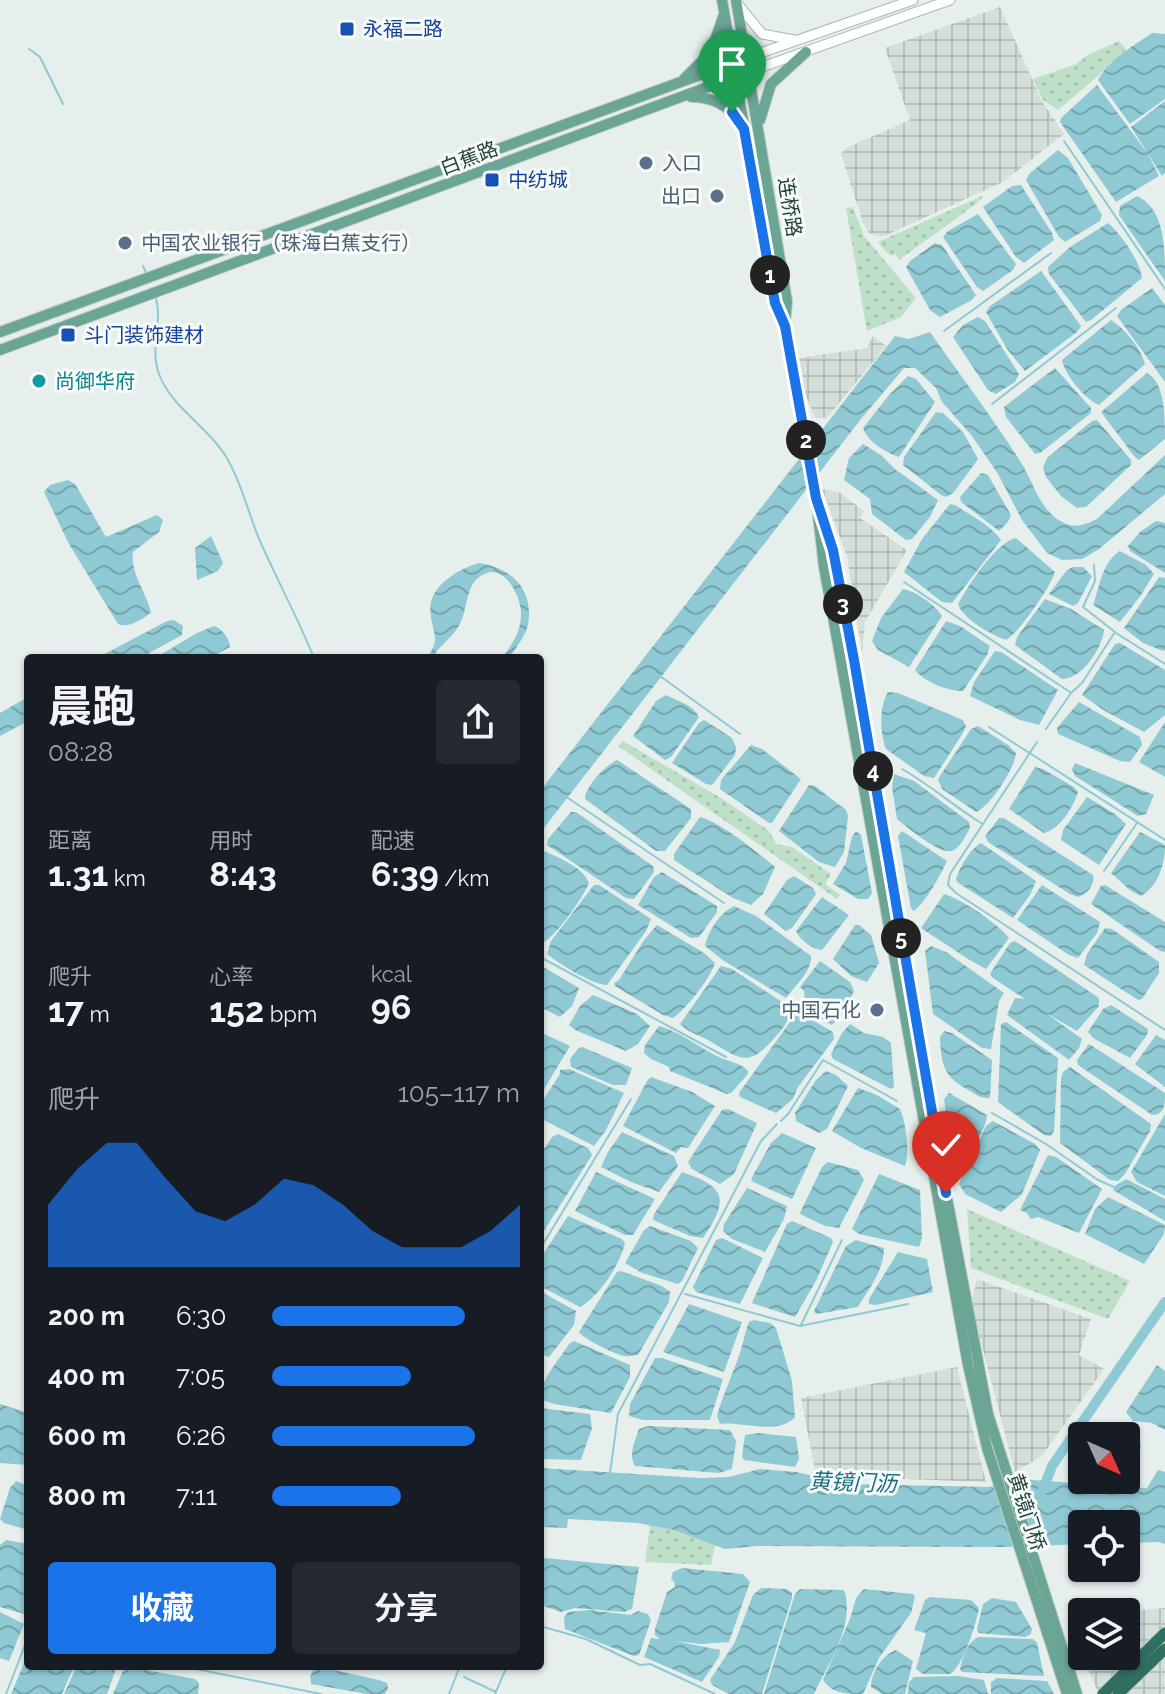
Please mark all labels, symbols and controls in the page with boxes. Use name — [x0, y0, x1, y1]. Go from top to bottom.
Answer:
place label: 永福二路 — [363, 17, 443, 41]
marker: 永福二路 — [338, 20, 356, 38]
pin — [698, 30, 766, 112]
icon: arrive — [710, 42, 754, 86]
street label: 白蕉路 — [437, 136, 501, 180]
place label: 入口 — [662, 151, 702, 175]
marker: 入口 — [637, 154, 655, 172]
place label: 中纺城 — [508, 168, 568, 192]
marker: 中纺城 — [483, 171, 501, 189]
street label: 连桥路 — [773, 175, 807, 239]
place label: 出口 — [661, 184, 701, 208]
marker: 出口 — [708, 187, 726, 205]
place label: 中国农业银行（珠海白蕉支行） — [141, 231, 421, 255]
marker: 中国农业银行（珠海白蕉支行） — [116, 234, 134, 252]
pin: 1 — [750, 255, 790, 295]
text: 1 — [765, 262, 775, 288]
place label: 斗门装饰建材 — [84, 323, 204, 347]
marker: 斗门装饰建材 — [59, 326, 77, 344]
place label: 尚御华府 — [55, 369, 135, 393]
marker: 尚御华府 — [30, 372, 48, 390]
pin: 2 — [786, 420, 826, 460]
text: 2 — [800, 427, 812, 453]
pin: 3 — [823, 584, 863, 624]
text: 3 — [837, 591, 849, 617]
button: share — [436, 680, 520, 764]
text: 晨跑 — [48, 681, 136, 732]
text: 08:28 — [48, 737, 113, 767]
pin: 4 — [853, 751, 893, 791]
text: 4 — [867, 758, 879, 784]
text: 距离 — [48, 827, 92, 853]
text: 用时 — [209, 827, 253, 853]
text: 配速 — [371, 827, 415, 853]
text: 1.31 — [48, 854, 108, 894]
text: 8:43 — [209, 854, 277, 894]
text: 6:39 — [371, 854, 439, 894]
text: km — [108, 865, 146, 891]
text: /km — [439, 865, 489, 891]
pin: 5 — [881, 918, 921, 958]
text: 5 — [895, 925, 907, 951]
text: kcal — [371, 961, 412, 987]
text: 爬升 — [48, 963, 92, 989]
text: 心率 — [209, 963, 253, 989]
text: 96 — [371, 987, 411, 1027]
text: 17 — [48, 990, 84, 1030]
text: 152 — [209, 990, 264, 1030]
place label: 中国石化 — [781, 998, 861, 1022]
text: m — [84, 1001, 110, 1027]
text: bpm — [264, 1001, 317, 1027]
marker: 中国石化 — [868, 1001, 886, 1019]
text: 105–117 m — [398, 1078, 520, 1108]
text: 爬升 — [48, 1084, 100, 1114]
pin — [912, 1111, 980, 1193]
icon: check — [924, 1123, 968, 1167]
text: 200 m — [48, 1301, 125, 1331]
text: 6:30 — [176, 1301, 226, 1331]
text: 400 m — [48, 1361, 125, 1391]
text: 7:05 — [176, 1361, 225, 1391]
text: 600 m — [48, 1421, 126, 1451]
text: 6:26 — [176, 1421, 226, 1451]
north arrow — [1068, 1422, 1140, 1494]
map controls — [1068, 1422, 1140, 1670]
water label: 黄镜门沥 — [809, 1467, 901, 1497]
street label: 黄镜门桥 — [1003, 1470, 1051, 1554]
text: 800 m — [48, 1481, 126, 1511]
text: 7:11 — [176, 1481, 217, 1511]
button: locate — [1068, 1510, 1140, 1582]
button: 收藏 — [48, 1562, 276, 1654]
button: 分享 — [292, 1562, 520, 1654]
button: layers — [1068, 1598, 1140, 1670]

